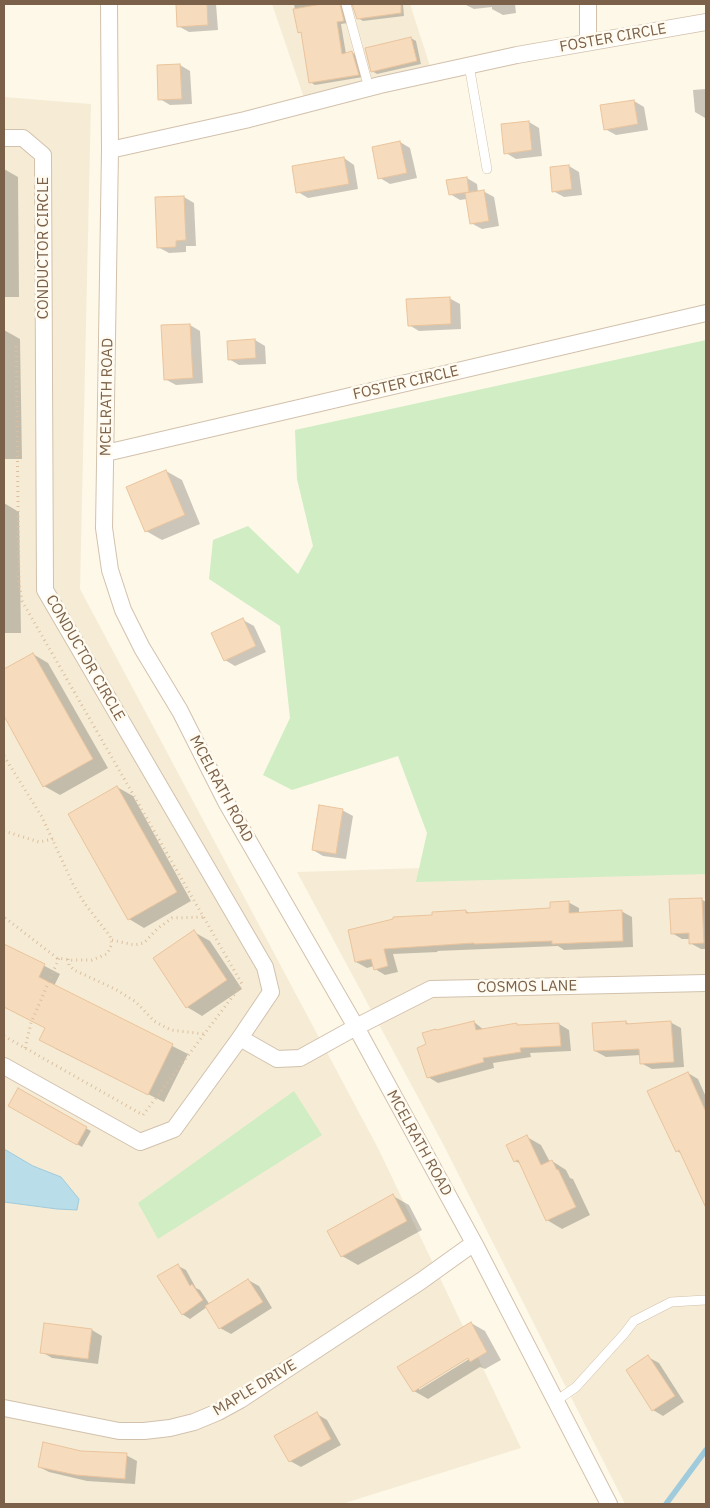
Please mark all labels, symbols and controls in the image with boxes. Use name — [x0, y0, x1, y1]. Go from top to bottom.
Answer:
street label: FOSTER CIRCLE — [558, 20, 668, 56]
street label: CONDUCTOR CIRCLE — [35, 177, 53, 319]
street label: MCELRATH ROAD — [97, 338, 117, 456]
street label: FOSTER CIRCLE — [351, 362, 461, 404]
street label: CONDUCTOR CIRCLE — [42, 592, 128, 724]
street label: MCELRATH ROAD — [185, 733, 257, 845]
street label: COSMOS LANE — [477, 977, 577, 997]
street label: MCELRATH ROAD — [382, 1087, 456, 1199]
street label: MAPLE DRIVE — [210, 1356, 300, 1420]

